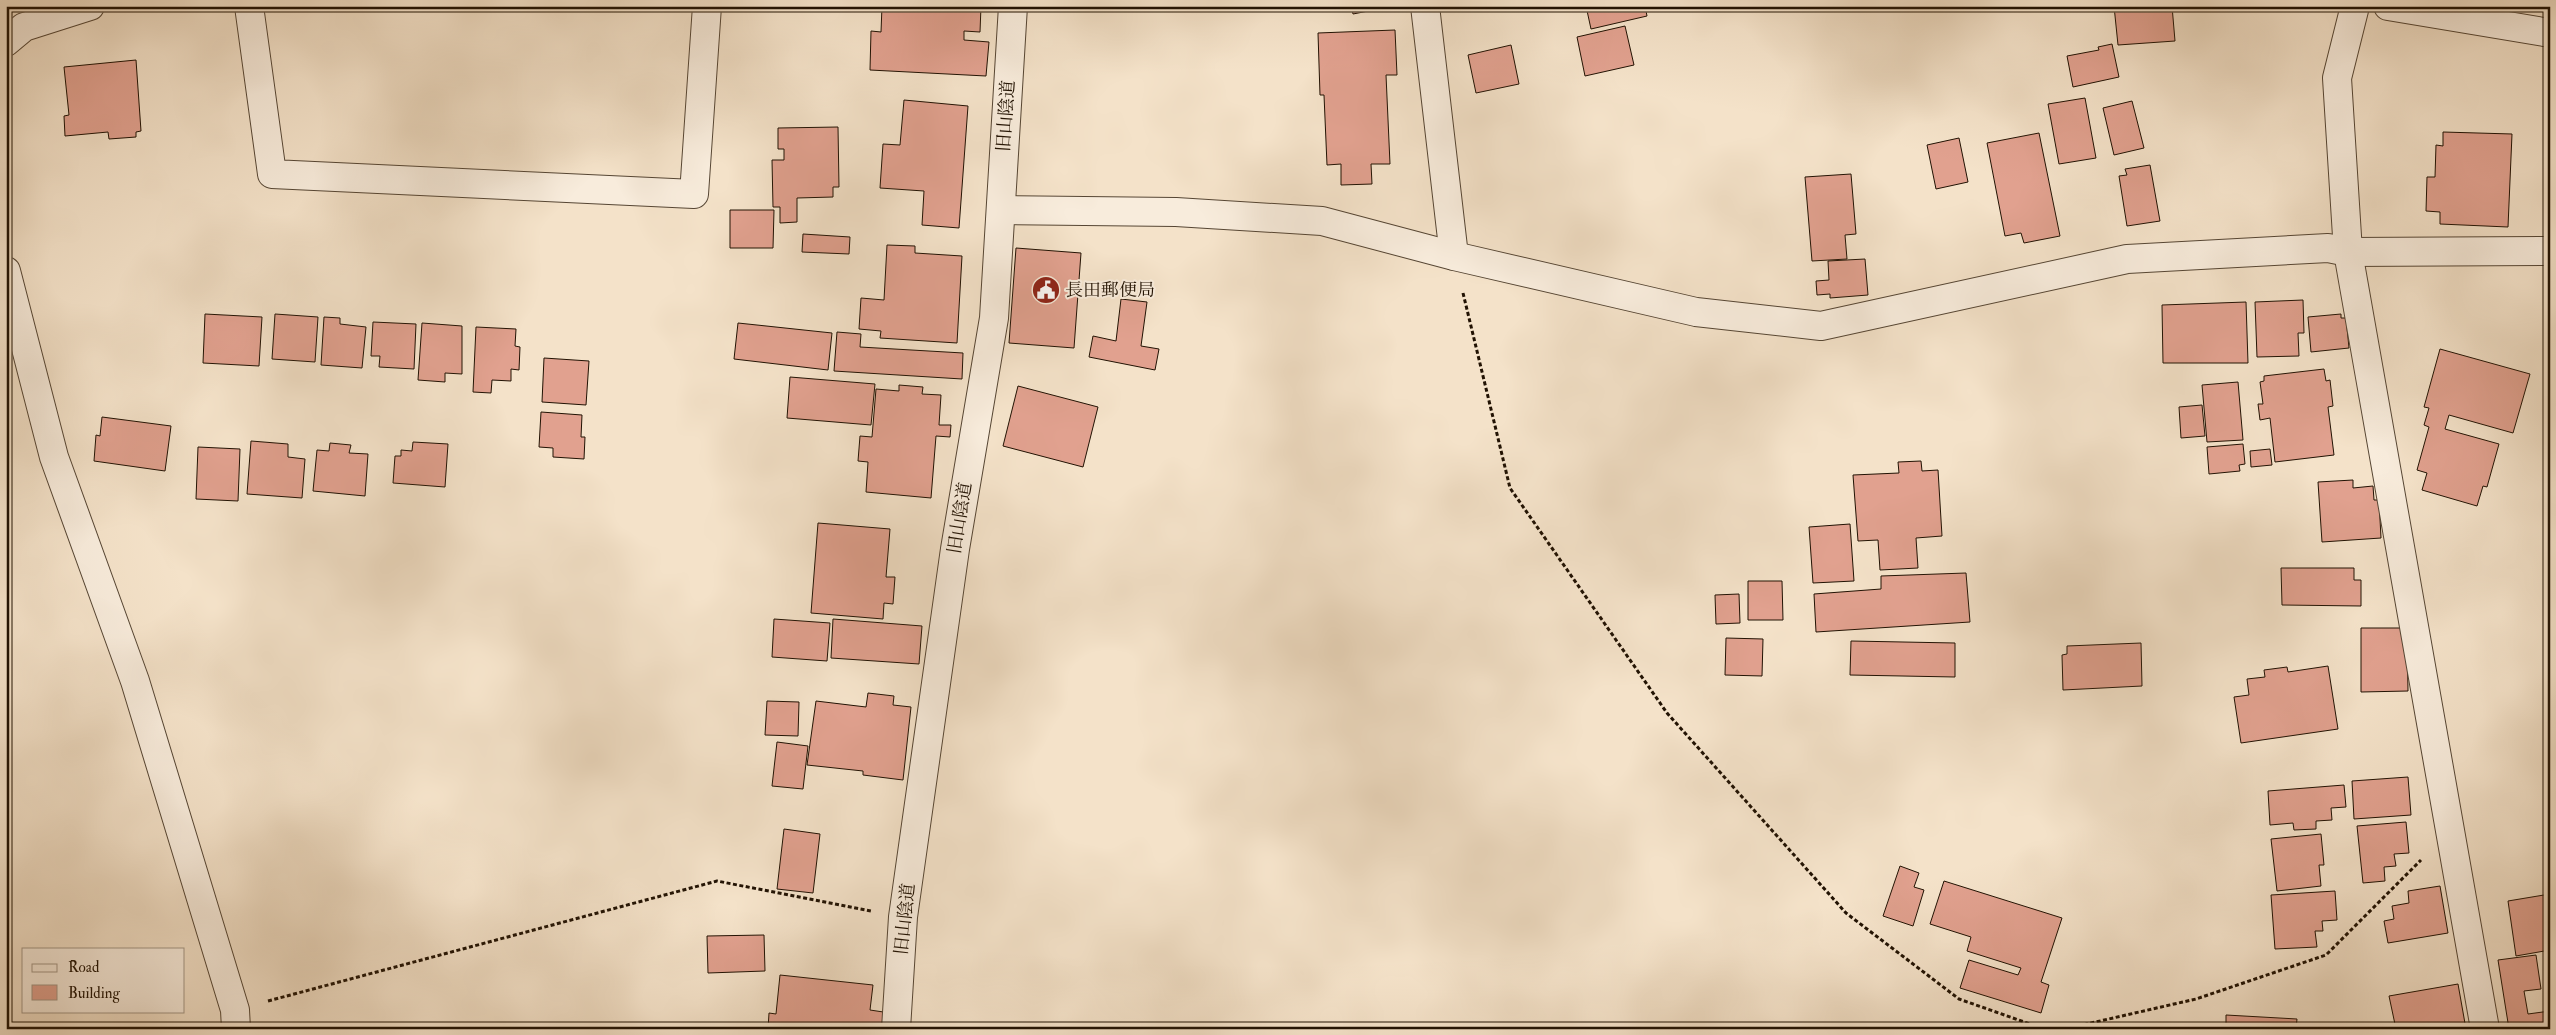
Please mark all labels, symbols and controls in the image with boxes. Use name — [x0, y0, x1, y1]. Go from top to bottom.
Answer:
street label: 旧山陰道 — [992, 79, 1020, 153]
public building icon: 長田郵便局 — [1031, 275, 1061, 305]
place label: 長田郵便局 — [1065, 279, 1155, 302]
street label: 旧山陰道 — [943, 481, 977, 555]
street label: 旧山陰道 — [890, 882, 920, 956]
legend — [22, 948, 185, 1012]
text: Road — [68, 958, 100, 977]
text: Building — [68, 984, 120, 1003]

